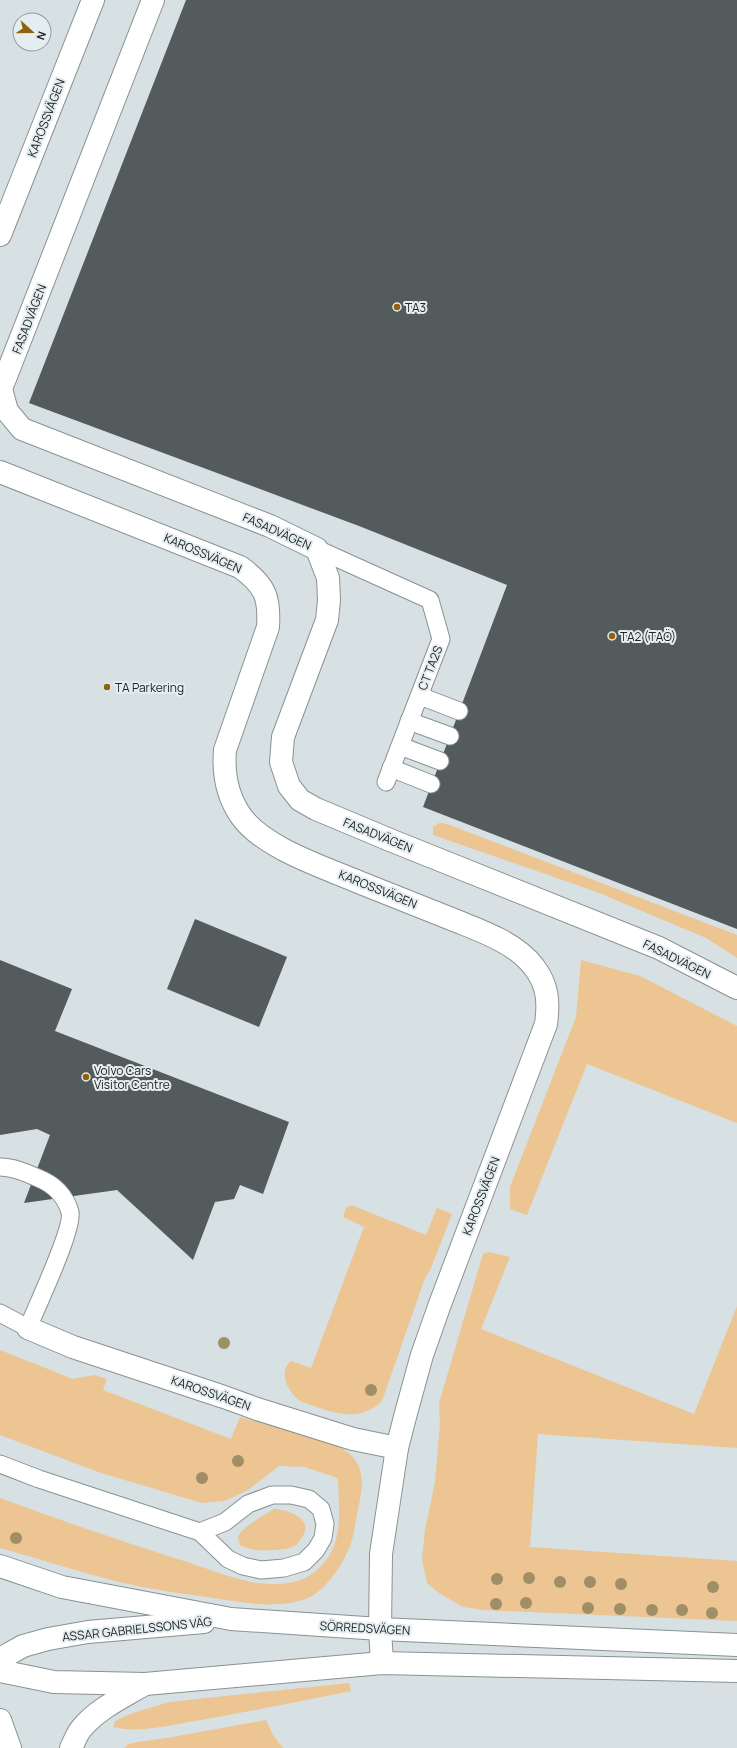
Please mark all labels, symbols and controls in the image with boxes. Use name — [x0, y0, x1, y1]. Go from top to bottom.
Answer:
north arrow — [12, 12, 52, 52]
text: N — [33, 29, 50, 42]
street label: KAROSSVÄGEN — [23, 76, 69, 160]
street label: FASADVÄGEN — [8, 282, 50, 356]
place label: TA3 — [405, 299, 426, 316]
marker: TA3 — [392, 302, 402, 312]
street label: FASADVÄGEN — [240, 508, 314, 554]
street label: KAROSSVÄGEN — [161, 529, 245, 577]
place label: TA2 (TAÖ) — [620, 628, 676, 645]
marker: TA2 (TAÖ) — [607, 631, 617, 641]
street label: CT TA2S — [414, 643, 446, 693]
place label: TA Parkering — [115, 679, 184, 696]
marker: TA Parkering — [102, 682, 112, 692]
street label: FASADVÄGEN — [341, 813, 415, 857]
street label: KAROSSVÄGEN — [336, 866, 420, 912]
street label: FASADVÄGEN — [640, 935, 714, 983]
place label: Volvo Cars Visitor Centre — [94, 1062, 170, 1093]
marker: Volvo Cars Visitor Centre — [81, 1072, 91, 1082]
street label: KAROSSVÄGEN — [458, 1154, 504, 1238]
street label: KAROSSVÄGEN — [169, 1371, 253, 1415]
street label: ASSAR GABRIELSSONS VÄG — [61, 1613, 213, 1645]
street label: SÖRREDSVÄGEN — [319, 1617, 411, 1639]

